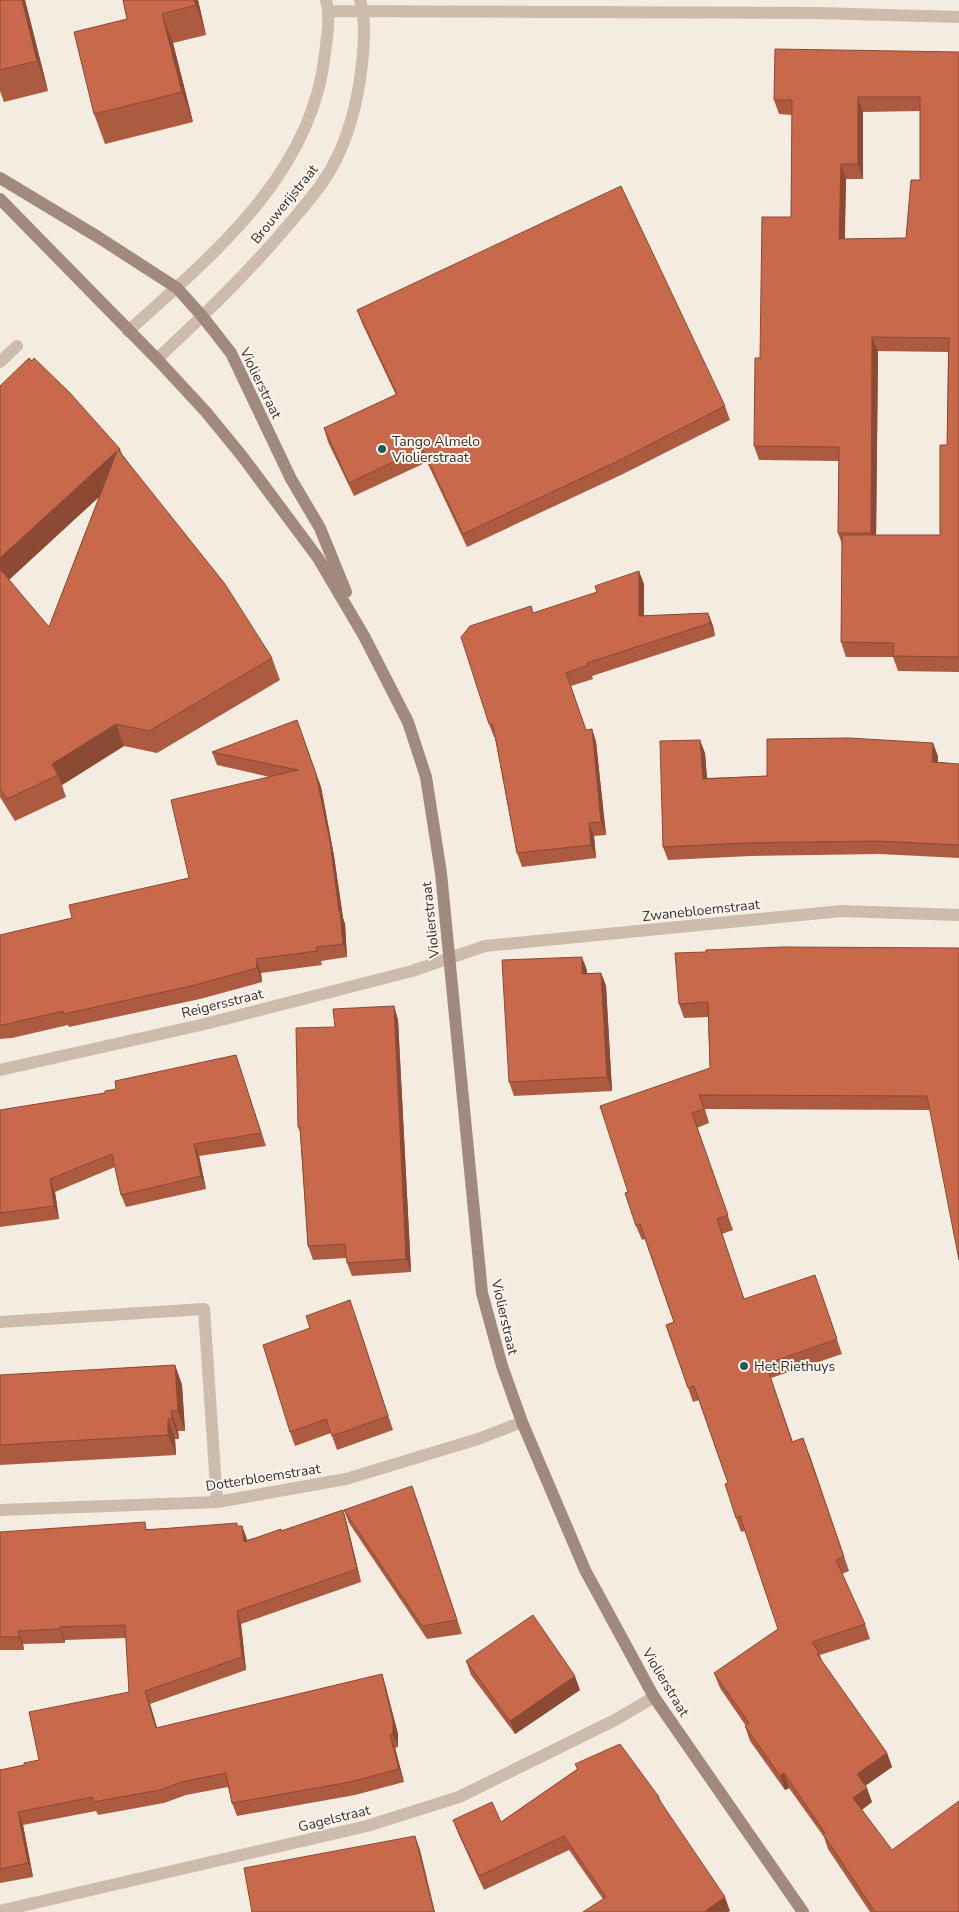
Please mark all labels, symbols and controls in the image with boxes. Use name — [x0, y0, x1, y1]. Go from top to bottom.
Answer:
street label: Brouwerijstraat — [246, 161, 322, 248]
street label: Violierstraat — [235, 344, 286, 422]
place label: Tango Almelo Violierstraat — [391, 432, 480, 467]
marker: Tango Almelo Violierstraat — [376, 443, 388, 455]
street label: Violierstraat — [417, 881, 444, 960]
street label: Zwanebloemstraat — [641, 895, 761, 926]
street label: Reigersstraat — [179, 984, 265, 1023]
street label: Violierstraat — [486, 1277, 522, 1357]
place label: Het Riethuys — [754, 1357, 835, 1376]
marker: Het Riethuys — [738, 1360, 750, 1372]
street label: Dotterbloemstraat — [204, 1459, 322, 1496]
street label: Violierstraat — [637, 1644, 694, 1720]
street label: Gagelstraat — [296, 1800, 372, 1837]

